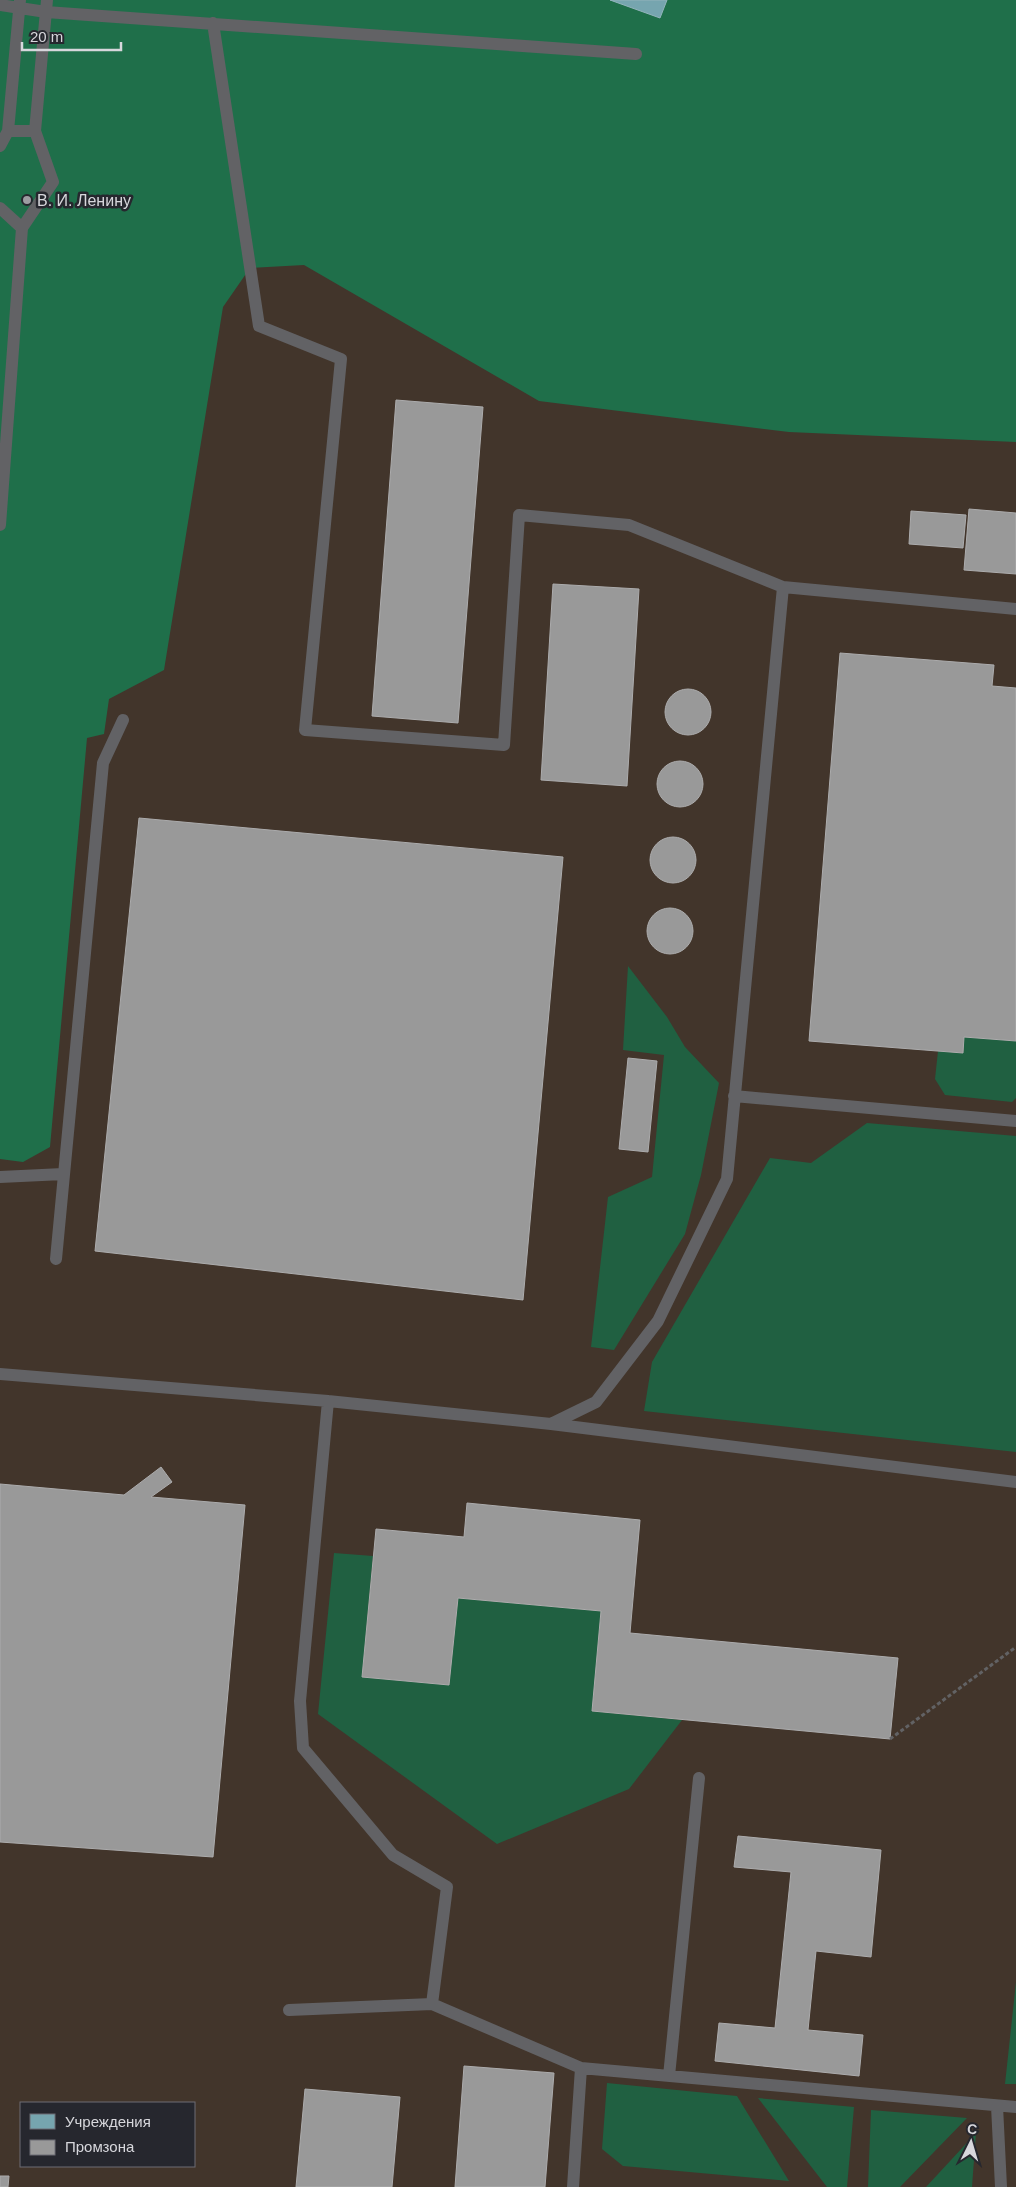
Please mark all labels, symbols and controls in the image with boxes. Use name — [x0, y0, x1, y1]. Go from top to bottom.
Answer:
scale bar — [22, 20, 121, 52]
text: 20 m — [30, 28, 63, 45]
place label: В. И. Ленину — [37, 192, 131, 209]
marker: В. И. Ленину — [21, 194, 33, 206]
legend — [20, 2102, 195, 2167]
text: Учреждения — [65, 2113, 151, 2130]
north arrow — [946, 2117, 996, 2167]
text: С — [966, 2121, 978, 2137]
text: Промзона — [65, 2138, 135, 2155]

